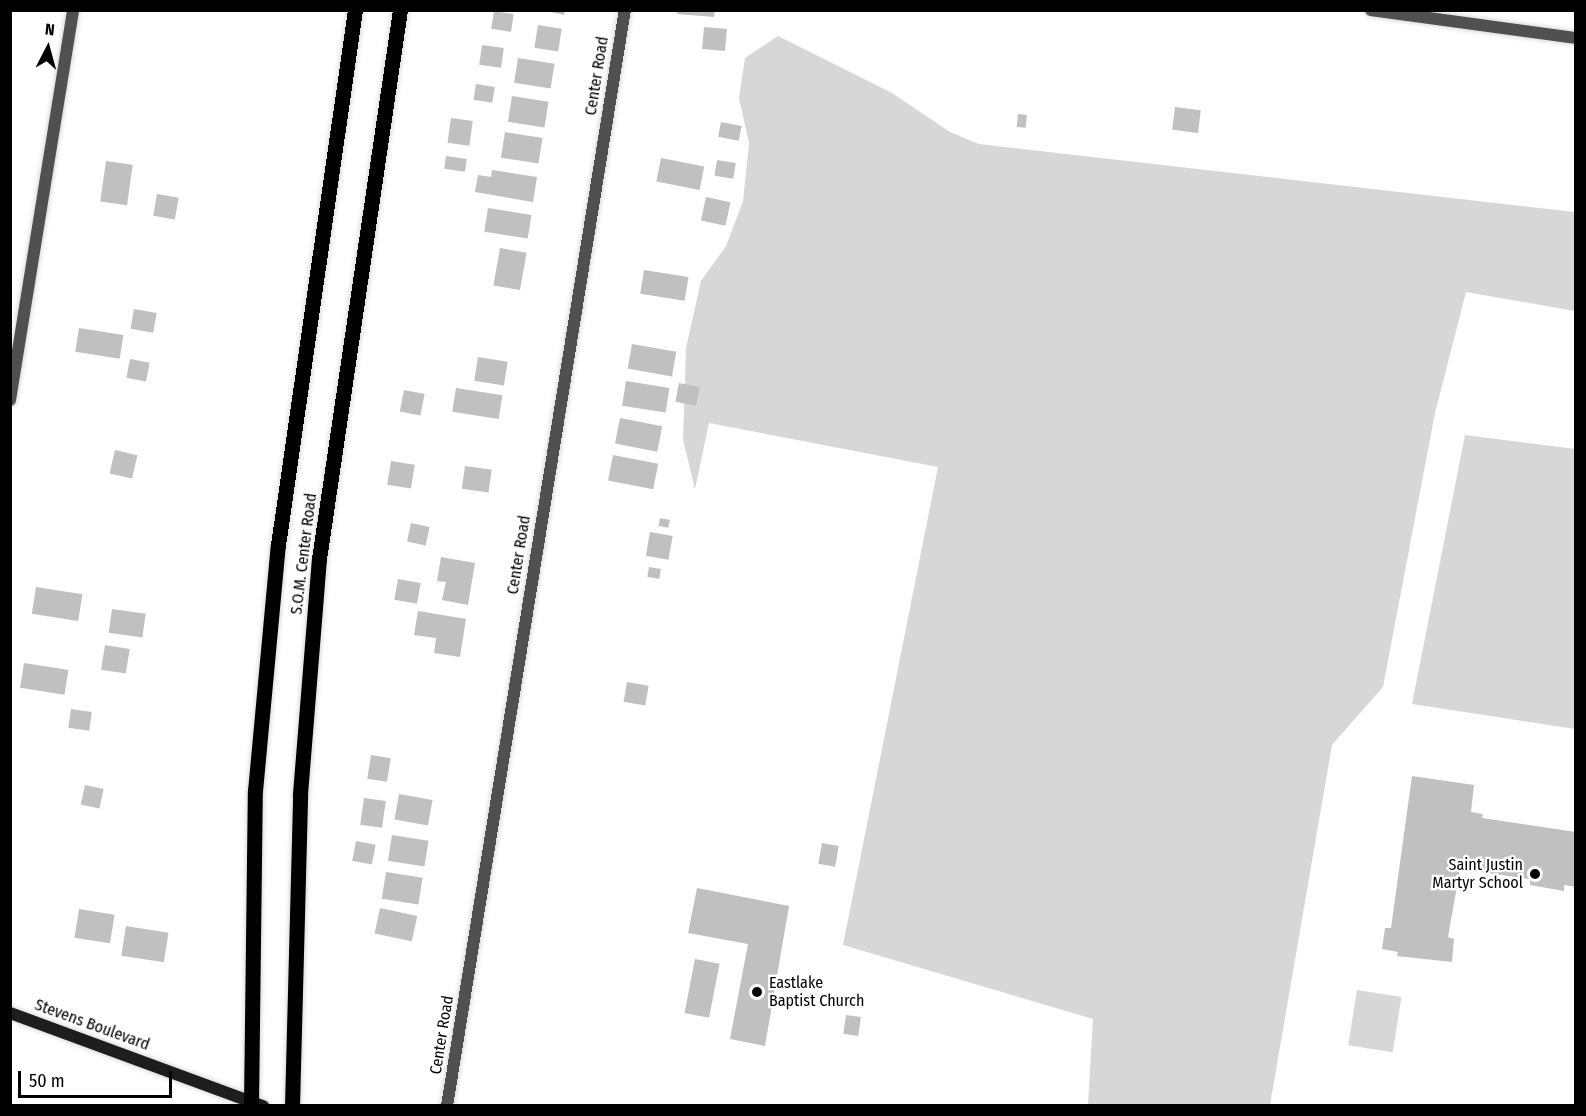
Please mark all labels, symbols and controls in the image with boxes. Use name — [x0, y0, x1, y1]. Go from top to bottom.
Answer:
north arrow — [18, 18, 78, 78]
text: N — [44, 20, 56, 40]
street label: Center Road — [581, 35, 613, 117]
street label: S.O.M. Center Road — [287, 492, 321, 616]
street label: Center Road — [503, 514, 535, 596]
place label: Saint Justin Martyr School — [1432, 855, 1523, 893]
marker: Saint Justin Martyr School — [1528, 867, 1542, 881]
place label: Eastlake Baptist Church — [769, 973, 864, 1011]
marker: Eastlake Baptist Church — [750, 985, 764, 999]
street label: Center Road — [426, 994, 458, 1076]
street label: Stevens Boulevard — [32, 995, 152, 1055]
scale bar — [21, 1059, 176, 1097]
text: 50 m — [29, 1070, 65, 1092]

